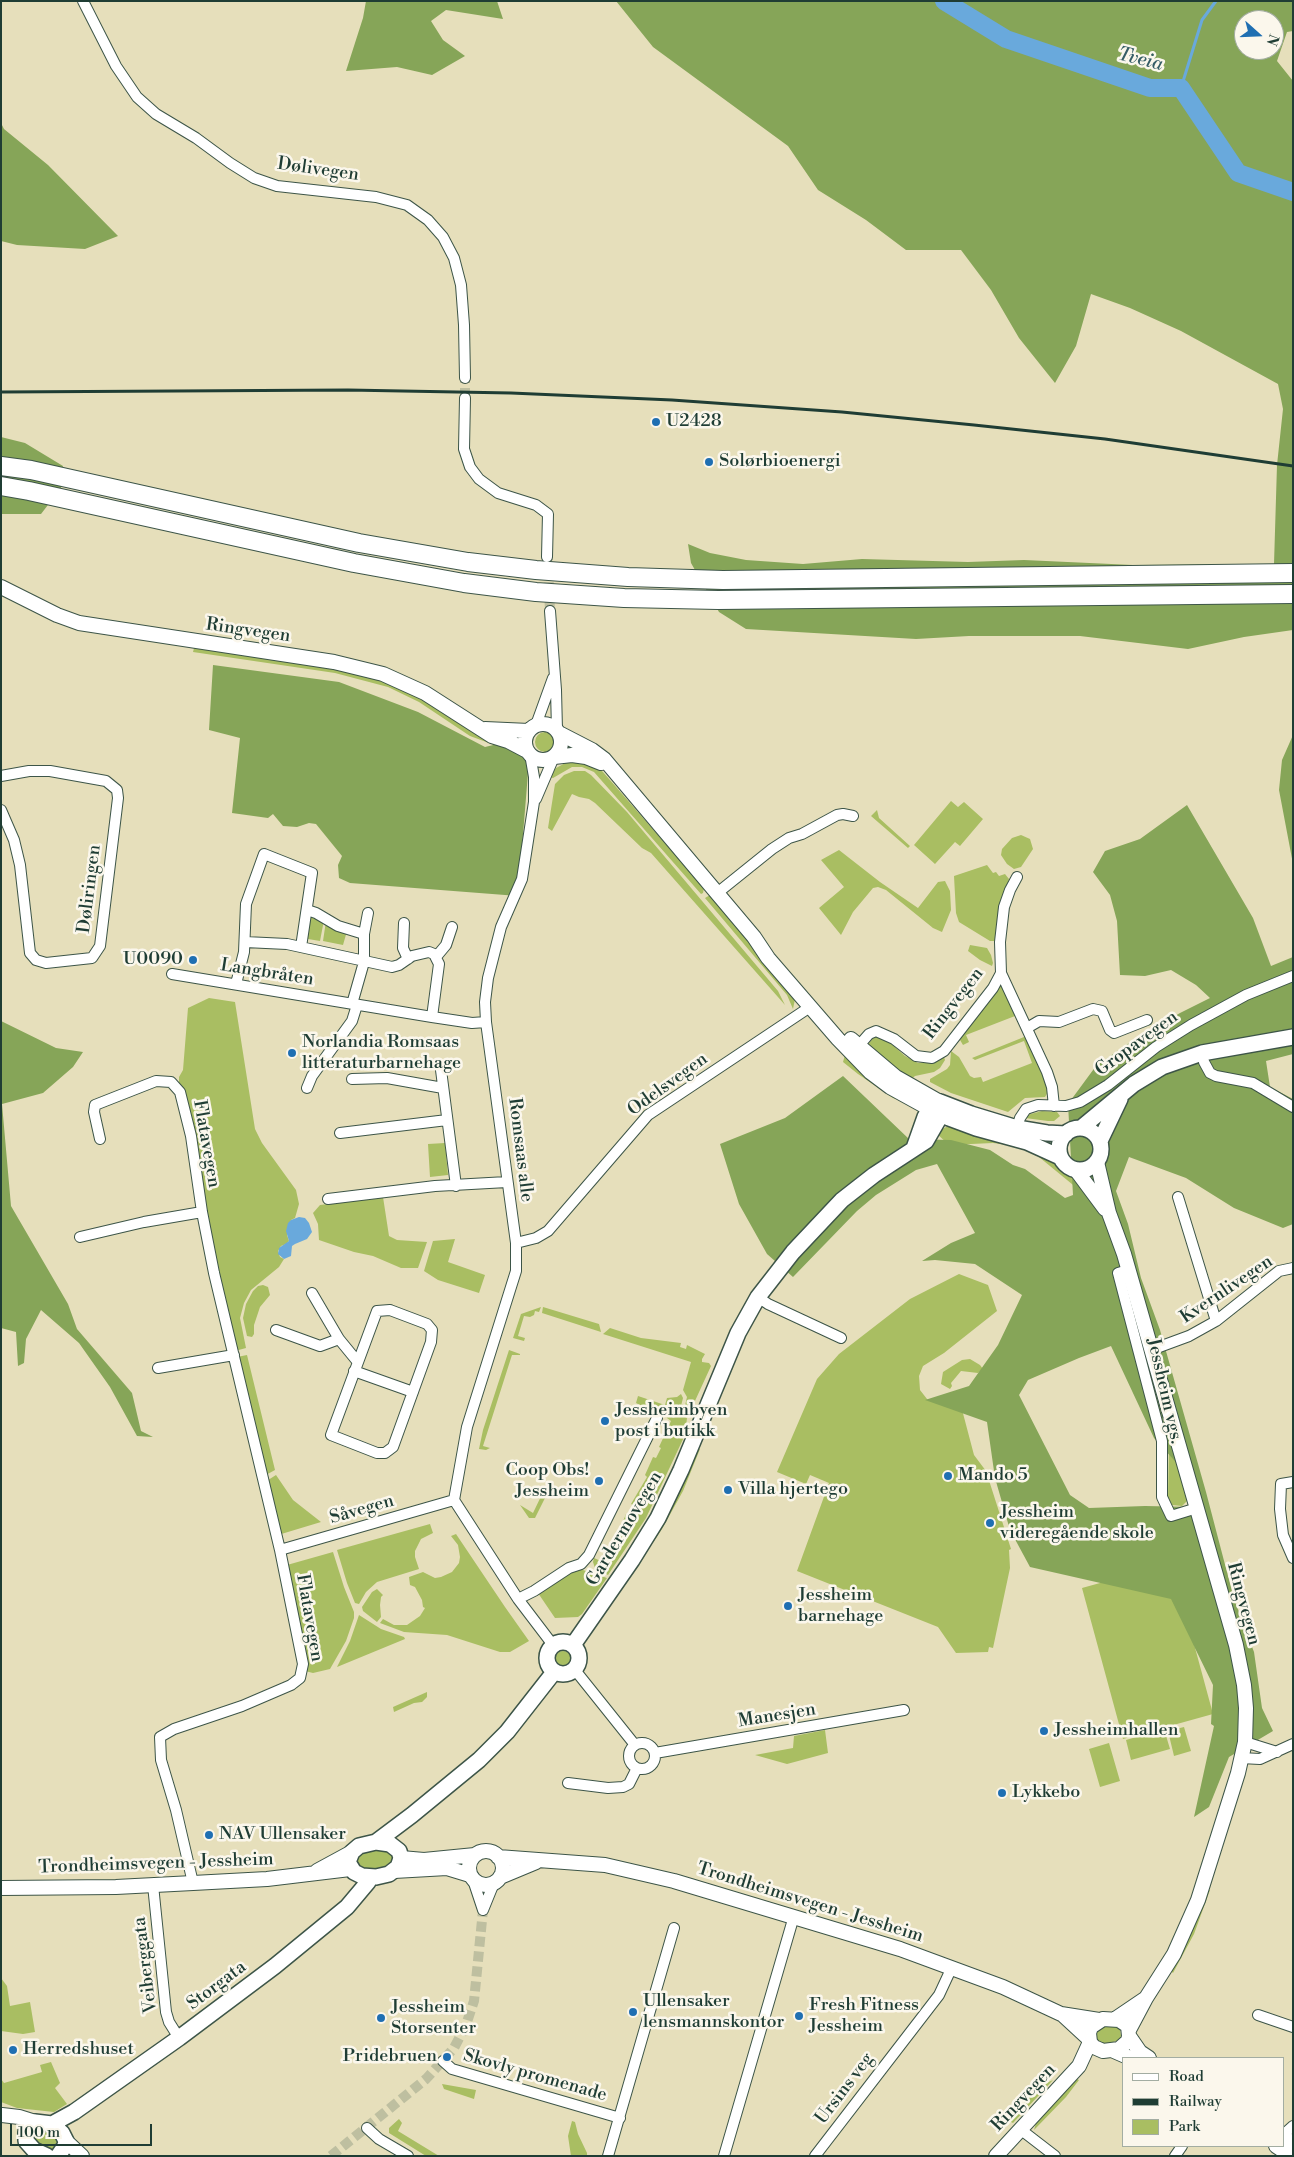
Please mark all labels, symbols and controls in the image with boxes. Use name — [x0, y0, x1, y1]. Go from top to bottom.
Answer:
north arrow — [1234, 10, 1284, 60]
text: N — [1262, 31, 1283, 48]
water label: Tveia — [1115, 43, 1165, 77]
street label: Dølivegen — [276, 154, 360, 186]
place label: U2428 — [666, 411, 722, 433]
marker: U2428 — [650, 416, 662, 428]
place label: Solørbioenergi — [719, 451, 841, 473]
marker: Solørbioenergi — [703, 456, 715, 468]
street label: Ringvegen — [204, 614, 292, 648]
street label: Døliringen — [74, 843, 106, 935]
place label: U0090 — [123, 949, 183, 971]
marker: U0090 — [187, 954, 199, 966]
street label: Langbråten — [219, 955, 315, 991]
street label: Ringvegen — [919, 964, 989, 1044]
street label: Gropavegen — [1091, 1007, 1183, 1081]
place label: Norlandia Romsaas litteraturbarnehage — [302, 1032, 461, 1074]
marker: Norlandia Romsaas litteraturbarnehage — [286, 1047, 298, 1059]
street label: Odelsvegen — [624, 1049, 712, 1121]
street label: Romsaas alle — [503, 1097, 537, 1203]
street label: Flatavegen — [188, 1098, 224, 1190]
street label: Kvernlivegen — [1177, 1251, 1277, 1329]
street label: Jessheim vgs. — [1141, 1336, 1187, 1446]
place label: Jessheimbyen post i butikk — [615, 1400, 727, 1442]
marker: Jessheimbyen post i butikk — [599, 1415, 611, 1427]
place label: Coop Obs! Jessheim — [505, 1460, 589, 1502]
place label: Mando 5 — [958, 1465, 1028, 1487]
street label: Gardermovegen — [582, 1468, 668, 1590]
marker: Mando 5 — [942, 1470, 954, 1482]
marker: Coop Obs! Jessheim — [593, 1475, 605, 1487]
place label: Villa hjertego — [738, 1479, 848, 1501]
marker: Villa hjertego — [722, 1484, 734, 1496]
street label: Såvegen — [327, 1491, 397, 1529]
place label: Jessheim videregående skole — [1000, 1502, 1154, 1545]
marker: Jessheim videregående skole — [984, 1517, 996, 1529]
street label: Ringvegen — [1222, 1560, 1264, 1648]
street label: Flatavegen — [291, 1572, 327, 1664]
place label: Jessheim barnehage — [798, 1585, 883, 1628]
marker: Jessheim barnehage — [782, 1600, 794, 1612]
street label: Manesjen — [737, 1699, 817, 1733]
place label: Jessheimhallen — [1054, 1720, 1178, 1742]
marker: Jessheimhallen — [1038, 1725, 1050, 1737]
place label: Lykkebo — [1012, 1782, 1080, 1804]
marker: Lykkebo — [996, 1787, 1008, 1799]
place label: NAV Ullensaker — [219, 1824, 346, 1846]
marker: NAV Ullensaker — [203, 1829, 215, 1841]
street label: Trondheimsvegen - Jessheim — [38, 1849, 274, 1879]
street label: Trondheimsvegen - Jessheim — [694, 1858, 926, 1948]
street label: Veiberggata — [129, 1916, 163, 2014]
street label: Storgata — [183, 1957, 251, 2015]
place label: Ullensaker lensmannskontor — [643, 1991, 784, 2034]
place label: Fresh Fitness Jessheim — [809, 1995, 919, 2038]
place label: Jessheim Storsenter — [391, 1997, 476, 2040]
marker: Ullensaker lensmannskontor — [627, 2006, 639, 2018]
marker: Fresh Fitness Jessheim — [793, 2010, 805, 2022]
marker: Jessheim Storsenter — [375, 2012, 387, 2024]
place label: Herredshuset — [23, 2039, 134, 2061]
marker: Herredshuset — [7, 2044, 19, 2056]
street label: Skovly promenade — [461, 2045, 609, 2107]
place label: Pridebruen — [343, 2046, 437, 2068]
street label: Ursins veg — [811, 2049, 879, 2129]
marker: Pridebruen — [441, 2051, 453, 2063]
legend — [1122, 2057, 1284, 2147]
street label: Ringvegen — [987, 2060, 1061, 2136]
text: Road — [1169, 2067, 1204, 2086]
text: Railway — [1169, 2092, 1222, 2111]
scale bar — [12, 2114, 155, 2146]
text: Park — [1169, 2117, 1200, 2136]
text: 100 m — [18, 2123, 60, 2142]

